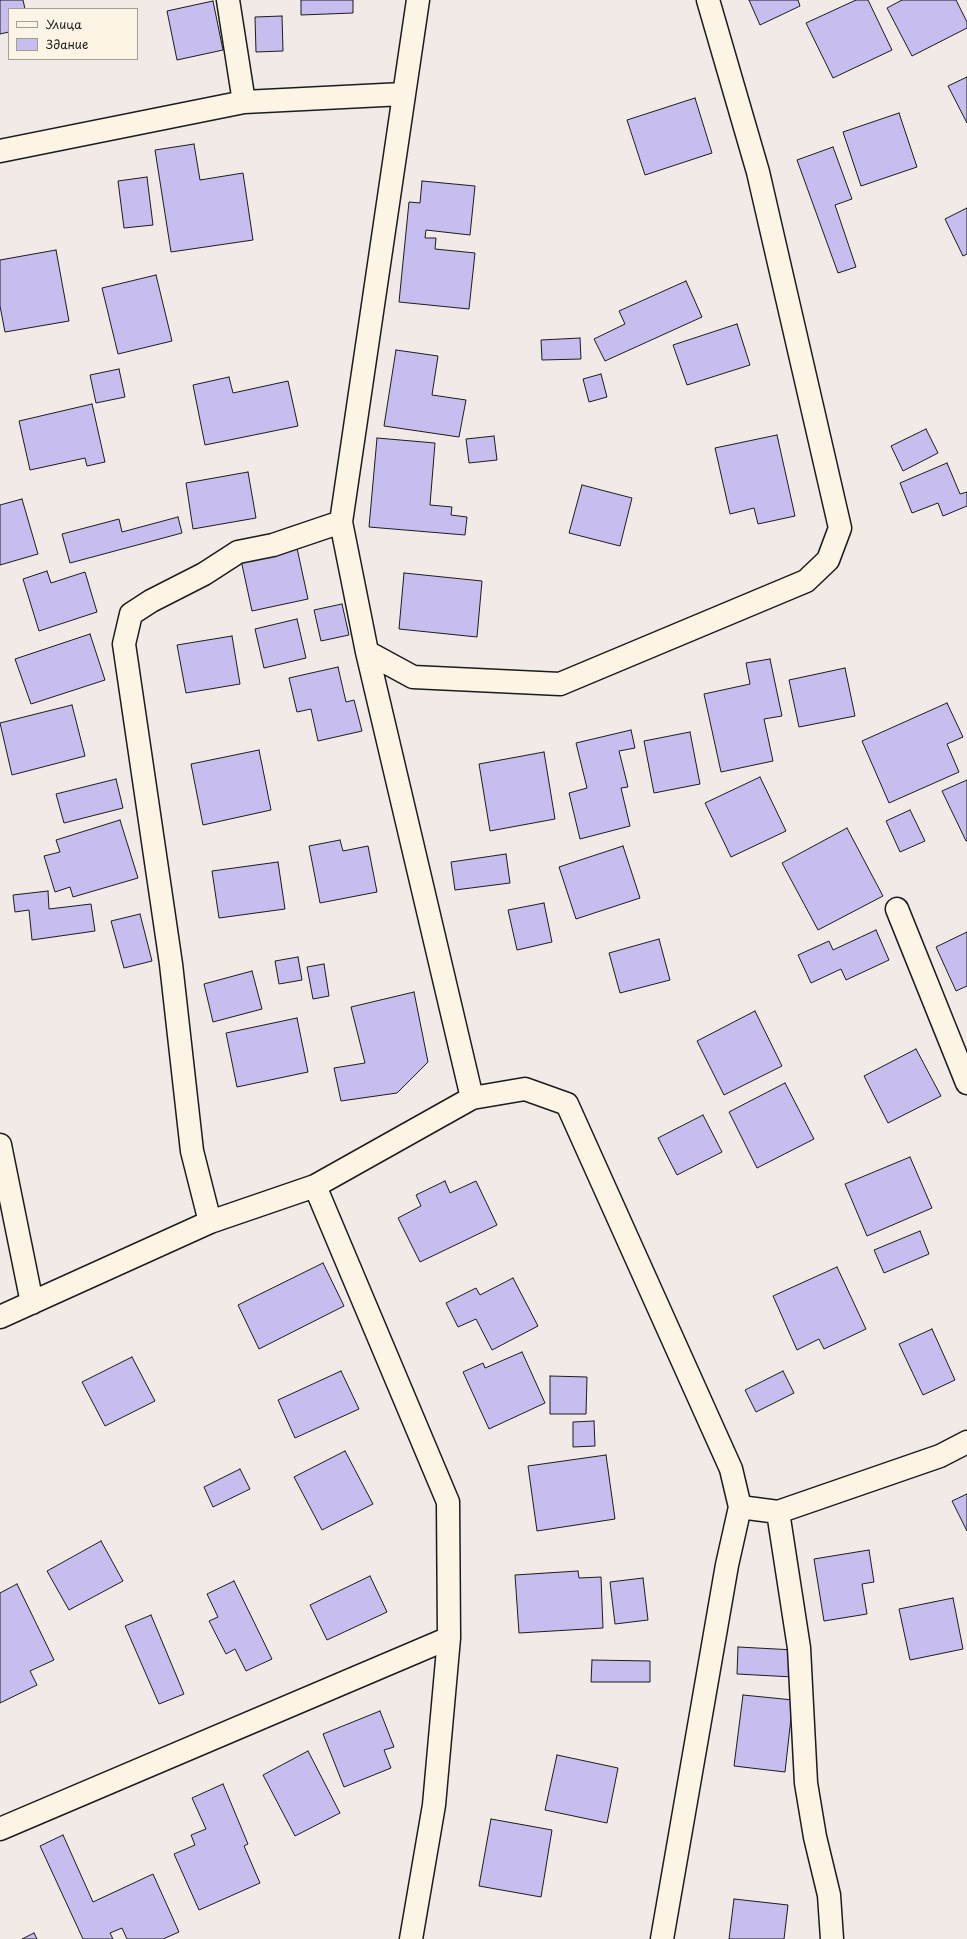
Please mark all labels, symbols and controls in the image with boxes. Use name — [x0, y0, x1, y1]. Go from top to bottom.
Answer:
legend — [8, 8, 138, 60]
text: Улица — [46, 15, 82, 33]
text: Здание — [46, 35, 88, 53]

